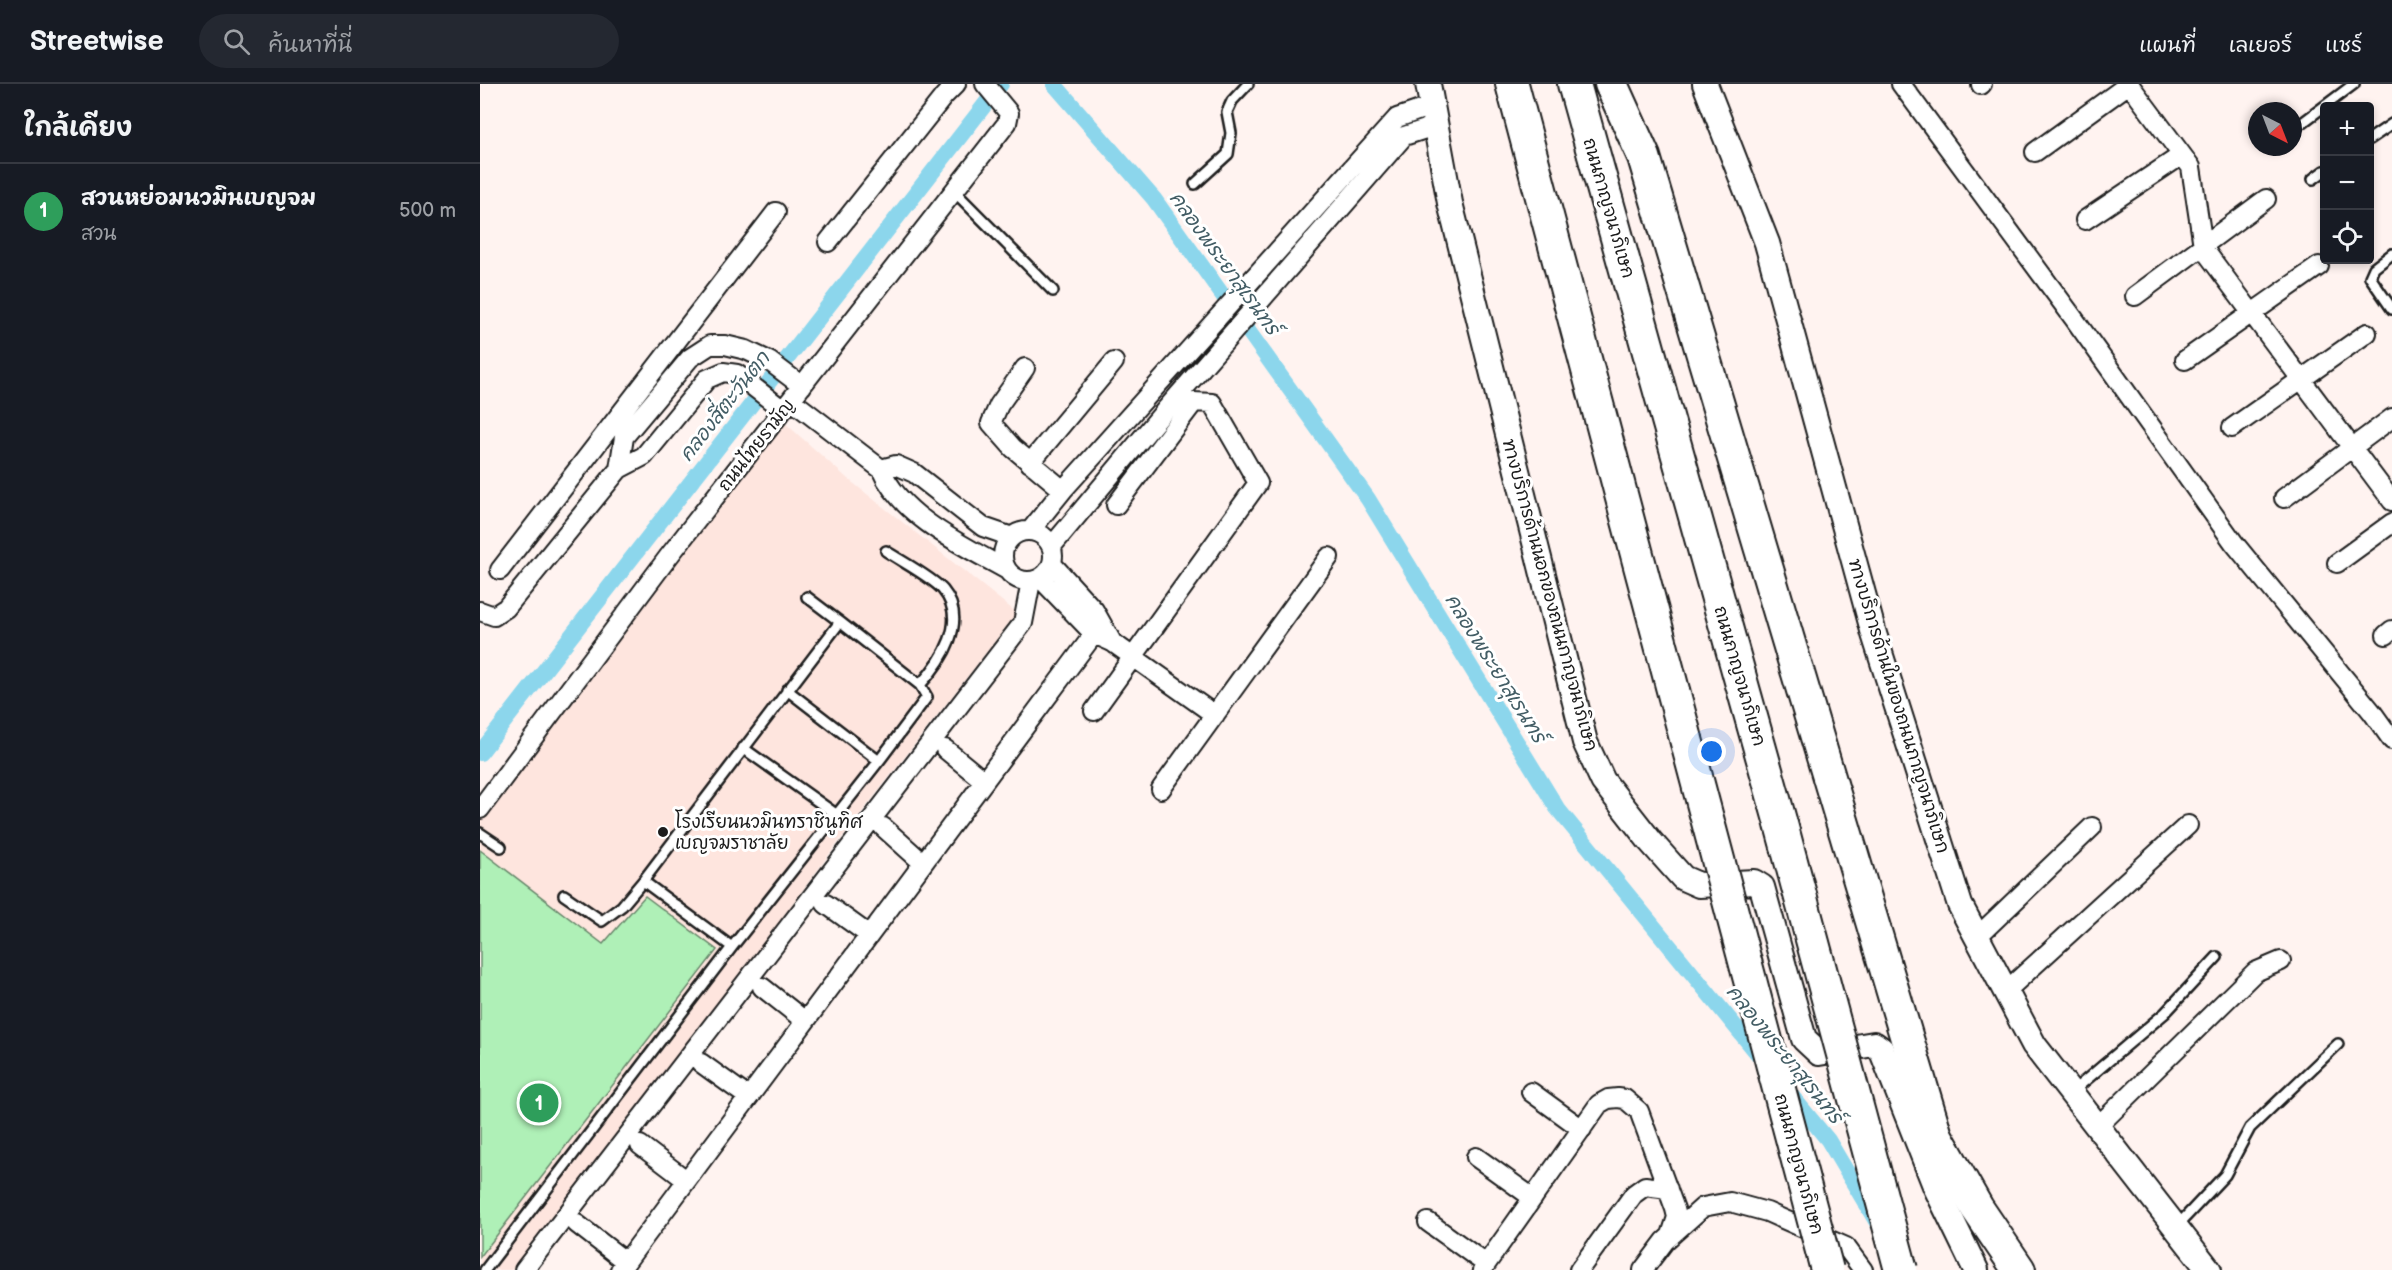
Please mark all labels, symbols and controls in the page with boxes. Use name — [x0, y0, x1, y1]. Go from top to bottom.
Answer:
search box — [199, 14, 619, 68]
text: Streetwise — [30, 25, 163, 58]
icon: search — [220, 25, 253, 58]
text: ค้นหาที่นี่ — [268, 32, 352, 59]
text: แผนที่ — [2139, 33, 2196, 58]
text: เลเยอร์ — [2229, 33, 2292, 58]
text: แชร์ — [2325, 33, 2362, 58]
north arrow — [2248, 102, 2302, 156]
map controls — [2320, 102, 2374, 264]
button: + — [2320, 102, 2374, 156]
text: ใกล้เคียง — [24, 113, 132, 144]
street label: ถนนกาญจนาภิเษก — [1578, 135, 1640, 281]
button: − — [2320, 156, 2374, 210]
text: สวนหย่อมนวมินเบญจม — [81, 185, 316, 212]
water label: คลองพระยาสุเรนทร์ — [1163, 186, 1289, 345]
text: 1 — [39, 199, 48, 223]
text: 500 m — [399, 199, 456, 223]
button: locate — [2320, 210, 2374, 264]
text: สวน — [81, 222, 117, 246]
water label: คลองสี่ตะวันตก — [669, 342, 776, 466]
street label: ถนนไทยรามัญ — [712, 393, 799, 496]
street label: ทางบริการด้านนอกของถนนกาญจนาภิเษก — [1498, 436, 1603, 754]
street label: ทางบริการด้านในของถนนกาญจนาภิเษก — [1844, 556, 1956, 856]
water label: คลองพระยาสุเรนทร์ — [1438, 588, 1555, 753]
street label: ถนนกาญจนาภิเษก — [1709, 603, 1771, 749]
your location — [1697, 737, 1726, 766]
place label: โรงเรียนนวมินทราชินูทิศ เบญจมราชาลัย — [675, 809, 864, 854]
marker: โรงเรียนนวมินทราชินูทิศ เบญจมราชาลัย — [656, 825, 670, 839]
water label: คลองพระยาสุเรนทร์ — [1719, 979, 1852, 1134]
pin: 1 — [520, 1080, 558, 1126]
street label: ถนนกาญจนาภิเษก — [1770, 1091, 1828, 1237]

